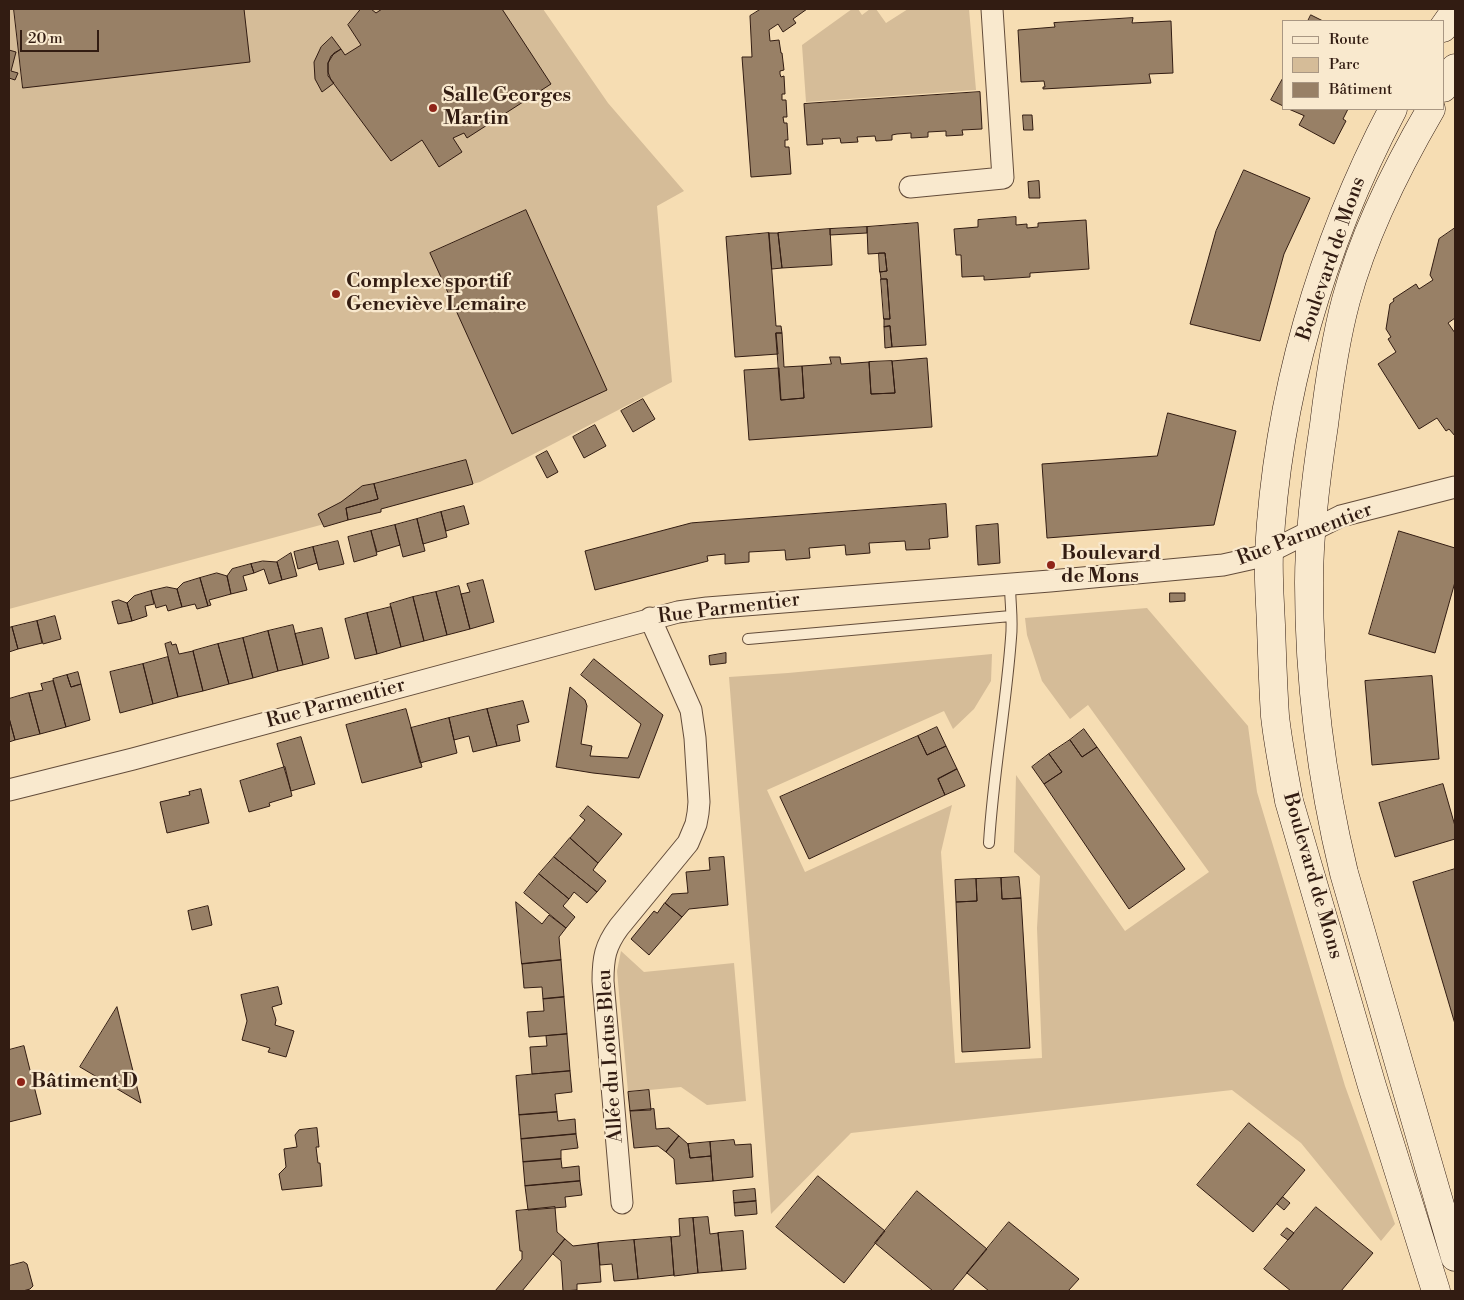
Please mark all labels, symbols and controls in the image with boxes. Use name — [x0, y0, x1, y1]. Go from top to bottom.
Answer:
scale bar — [22, 20, 101, 52]
legend — [1282, 20, 1444, 110]
text: 20 m — [28, 29, 63, 48]
text: Route — [1329, 30, 1369, 49]
text: Parc — [1329, 55, 1360, 74]
text: Bâtiment — [1329, 80, 1392, 99]
place label: Salle Georges Martin — [443, 84, 571, 131]
marker: Salle Georges Martin — [427, 102, 439, 114]
street label: Boulevard de Mons — [1293, 174, 1371, 344]
place label: Complexe sportif Geneviève Lemaire — [346, 270, 526, 317]
marker: Complexe sportif Geneviève Lemaire — [330, 288, 342, 300]
street label: Rue Parmentier — [1234, 498, 1376, 572]
place label: Boulevard de Mons — [1061, 542, 1161, 589]
marker: Boulevard de Mons — [1045, 559, 1057, 571]
street label: Rue Parmentier — [656, 588, 802, 630]
street label: Rue Parmentier — [264, 674, 408, 734]
street label: Boulevard de Mons — [1277, 790, 1347, 962]
street label: Allée du Lotus Bleu — [593, 968, 629, 1144]
place label: Bâtiment D — [31, 1070, 138, 1094]
marker: Bâtiment D — [15, 1076, 27, 1088]

